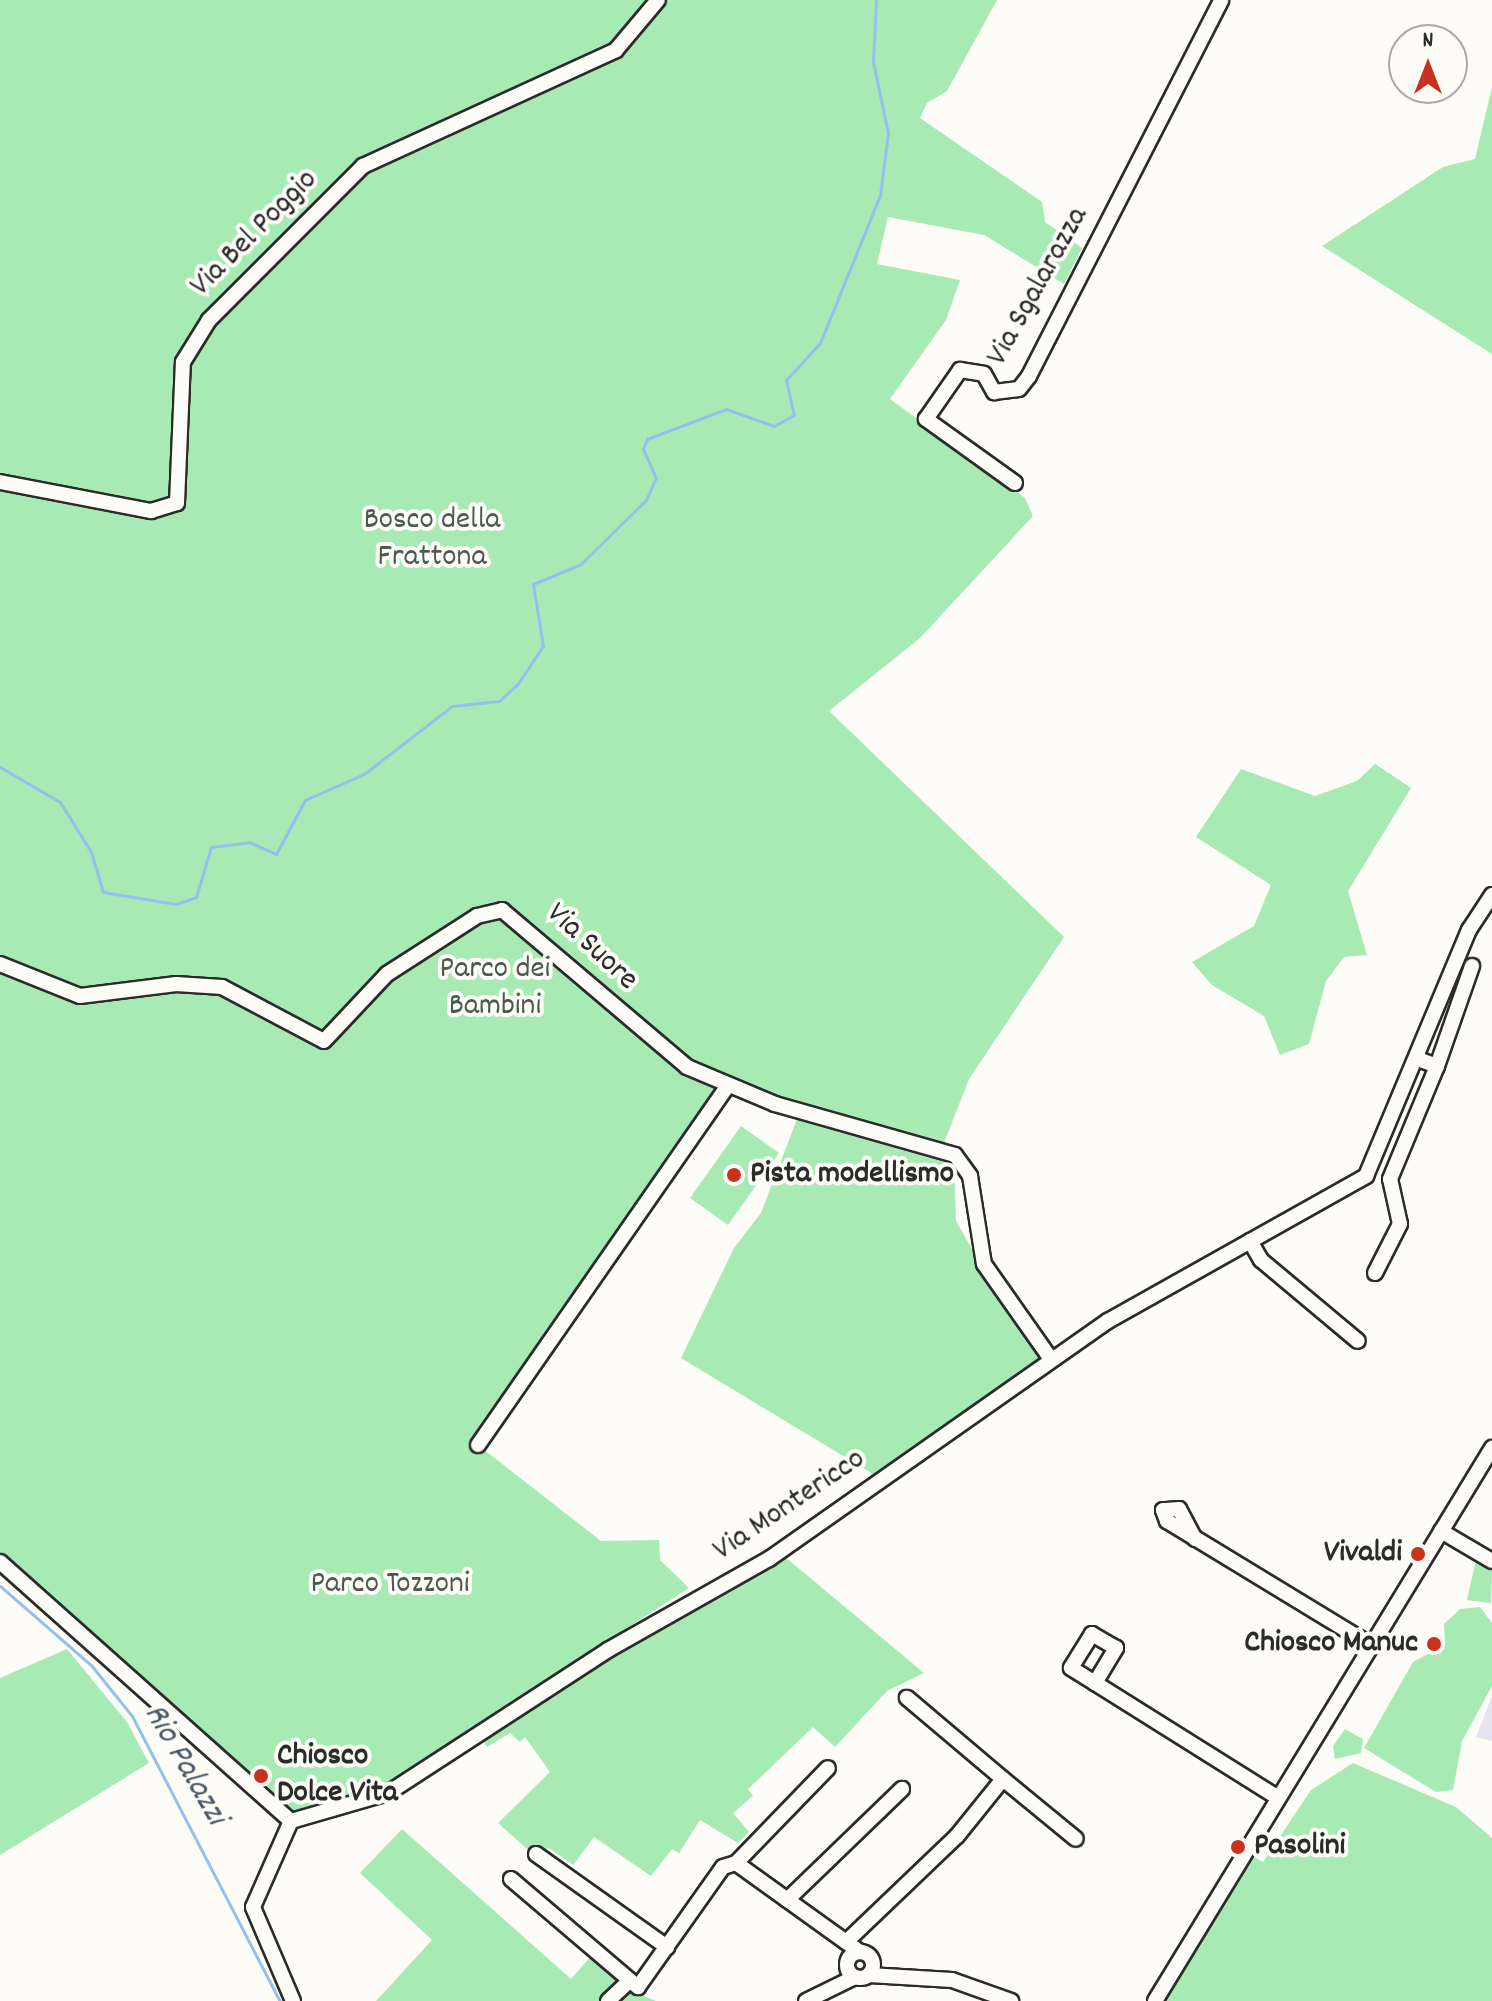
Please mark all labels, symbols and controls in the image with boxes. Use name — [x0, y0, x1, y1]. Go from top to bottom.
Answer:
north arrow — [1388, 24, 1468, 104]
text: N — [1423, 26, 1433, 57]
street label: Via Bel Poggio — [183, 162, 327, 306]
street label: Via Sgalarazza — [980, 201, 1098, 373]
park label: Bosco della Frattona — [364, 503, 500, 578]
street label: Via Suore — [537, 896, 645, 1000]
park label: Parco dei Bambini — [440, 952, 550, 1027]
place label: Pista modellismo — [750, 1156, 954, 1194]
marker: Pista modellismo — [725, 1166, 743, 1184]
street label: Via Montericco — [707, 1441, 873, 1571]
place label: Vivaldi — [1324, 1535, 1402, 1573]
marker: Vivaldi — [1409, 1545, 1427, 1563]
park label: Parco Tozzoni — [310, 1566, 470, 1604]
place label: Chiosco Manuc — [1244, 1625, 1418, 1663]
marker: Chiosco Manuc — [1425, 1635, 1443, 1653]
water label: Rio Palazzi — [133, 1697, 235, 1833]
place label: Chiosco Dolce Vita — [277, 1739, 398, 1814]
marker: Chiosco Dolce Vita — [252, 1767, 270, 1785]
place label: Pasolini — [1254, 1828, 1345, 1866]
marker: Pasolini — [1229, 1838, 1247, 1856]

